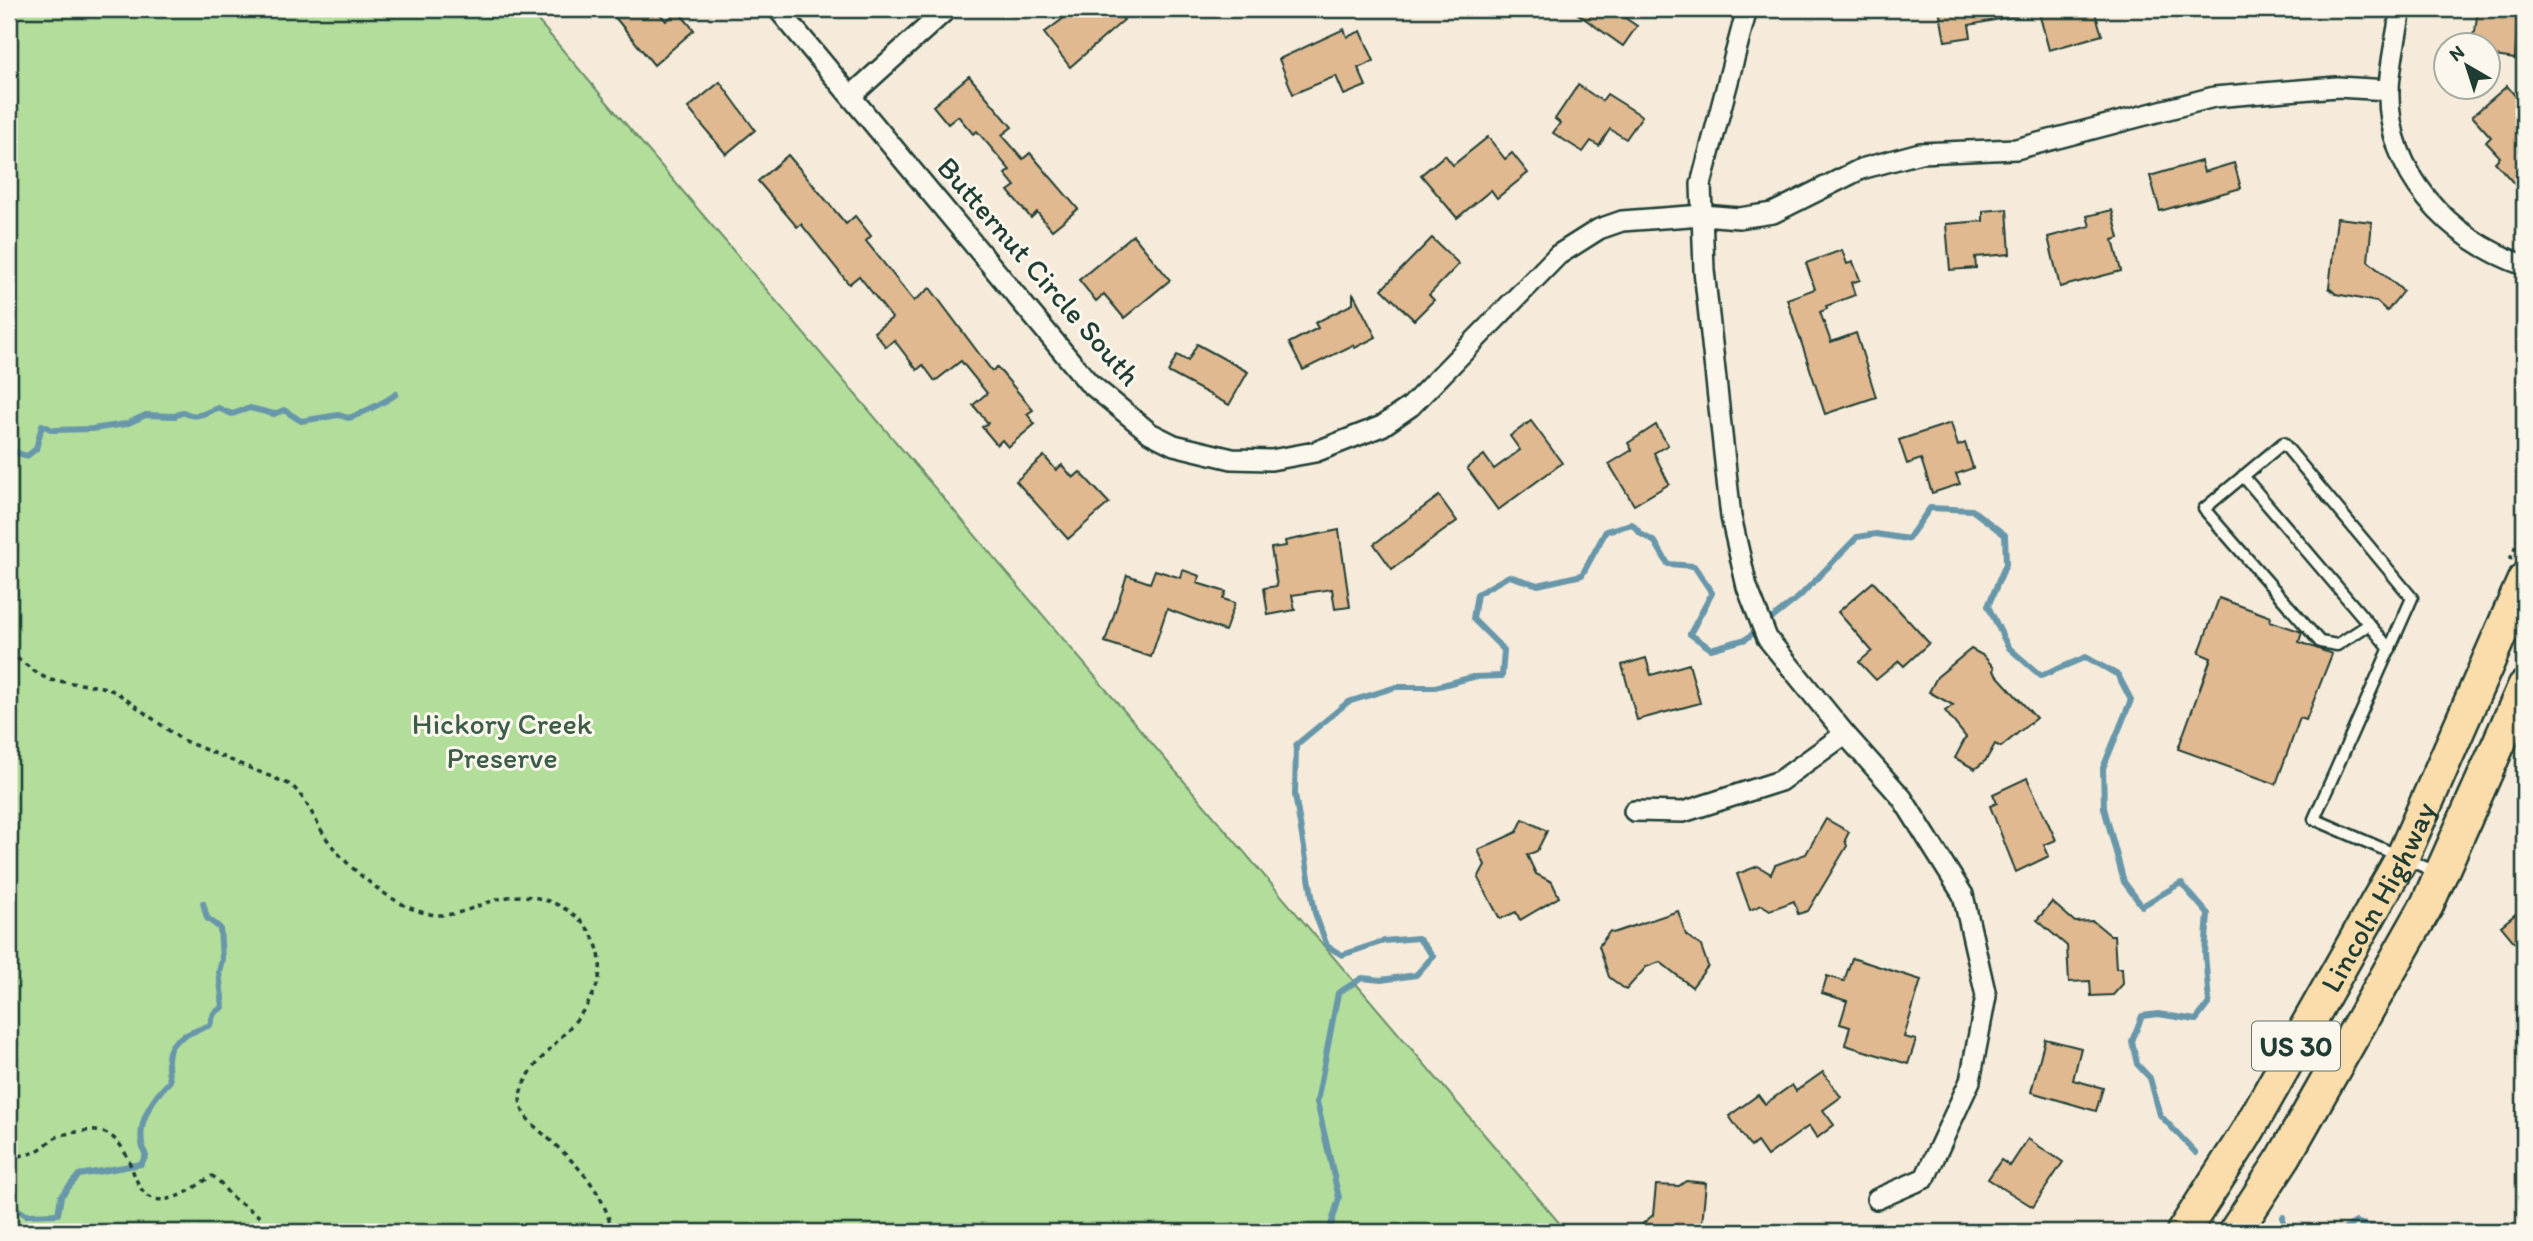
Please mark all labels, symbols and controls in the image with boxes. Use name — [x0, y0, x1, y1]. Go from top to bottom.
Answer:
north arrow — [2432, 32, 2502, 102]
text: N — [2444, 40, 2469, 66]
street label: Butternut Circle South — [929, 149, 1149, 393]
park label: Hickory Creek Preserve — [412, 705, 593, 776]
street label: Lincoln Highway — [2312, 796, 2443, 998]
road number: US 30 — [2252, 1021, 2340, 1070]

